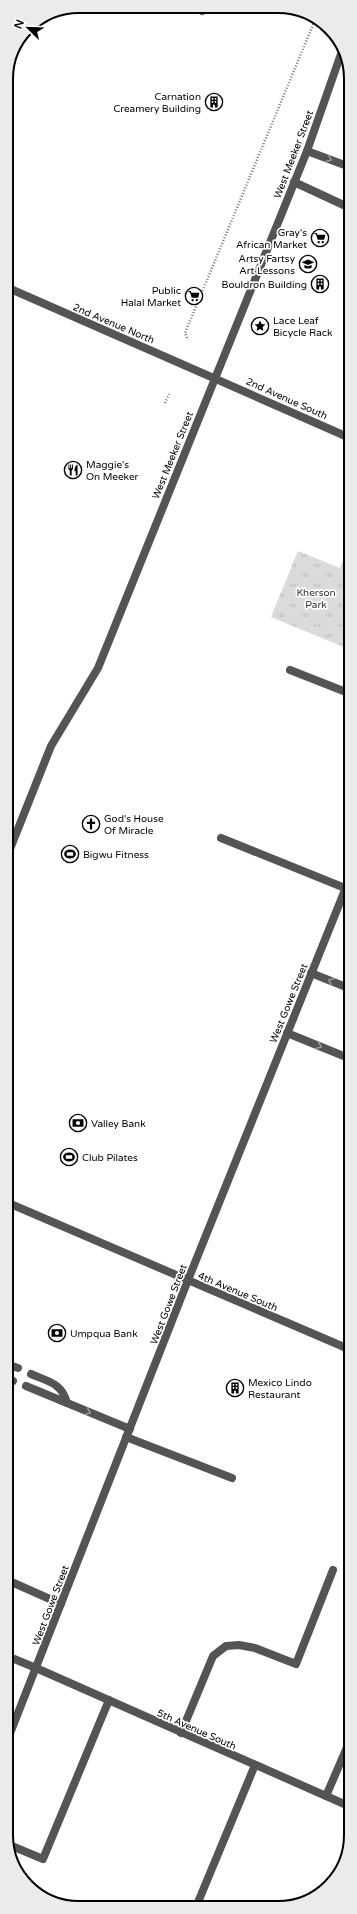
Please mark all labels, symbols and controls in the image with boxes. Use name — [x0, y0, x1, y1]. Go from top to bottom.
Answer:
north arrow — [8, 8, 48, 48]
text: N — [12, 18, 27, 31]
place label: Carnation Creamery Building — [113, 91, 201, 115]
building icon: Carnation Creamery Building — [204, 92, 224, 112]
street label: West Meeker Street — [272, 108, 316, 200]
one-way arrow — [325, 155, 332, 163]
place label: Gray's African Market — [236, 227, 307, 251]
supermarket icon: Gray's African Market — [310, 228, 330, 248]
place label: Artsy Fartsy Art Lessons — [239, 253, 296, 277]
school or university icon: Artsy Fartsy Art Lessons — [298, 254, 318, 274]
building icon: Bouldron Building — [310, 274, 330, 294]
place label: Bouldron Building — [222, 279, 307, 291]
place label: Public Halal Market — [121, 285, 181, 309]
supermarket icon: Public Halal Market — [184, 286, 204, 306]
street label: 2nd Avenue North — [71, 301, 156, 347]
place label: Lace Leaf Bicycle Rack — [273, 315, 333, 339]
place icon: Lace Leaf Bicycle Rack — [250, 316, 270, 336]
street label: 2nd Avenue South — [244, 376, 329, 422]
street label: West Meeker Street — [150, 410, 196, 501]
place label: Maggie's On Meeker — [86, 459, 139, 483]
restaurant icon: Maggie's On Meeker — [63, 460, 83, 480]
park label: Kherson Park — [296, 587, 336, 611]
place label: God's House Of Miracle — [104, 813, 164, 837]
church icon: God's House Of Miracle — [81, 814, 101, 834]
sports icon: Bigwu Fitness — [60, 844, 80, 864]
place label: Bigwu Fitness — [83, 849, 149, 861]
street label: West Gowe Street — [267, 962, 310, 1045]
one-way arrow — [327, 978, 334, 986]
one-way arrow — [314, 1041, 322, 1049]
bank icon: Valley Bank — [68, 1113, 88, 1133]
place label: Valley Bank — [91, 1118, 146, 1130]
sports icon: Club Pilates — [59, 1147, 79, 1167]
place label: Club Pilates — [82, 1152, 138, 1164]
street label: West Gowe Street — [148, 1262, 190, 1346]
street label: 4th Avenue South — [196, 1270, 279, 1314]
bank icon: Umpqua Bank — [47, 1323, 67, 1343]
place label: Umpqua Bank — [70, 1328, 138, 1340]
place label: Mexico Lindo Restaurant — [248, 1377, 312, 1401]
building icon: Mexico Lindo Restaurant — [225, 1378, 245, 1398]
one-way arrow — [84, 1407, 91, 1415]
street label: West Gowe Street — [30, 1563, 72, 1647]
street label: 5th Avenue South — [155, 1707, 238, 1753]

